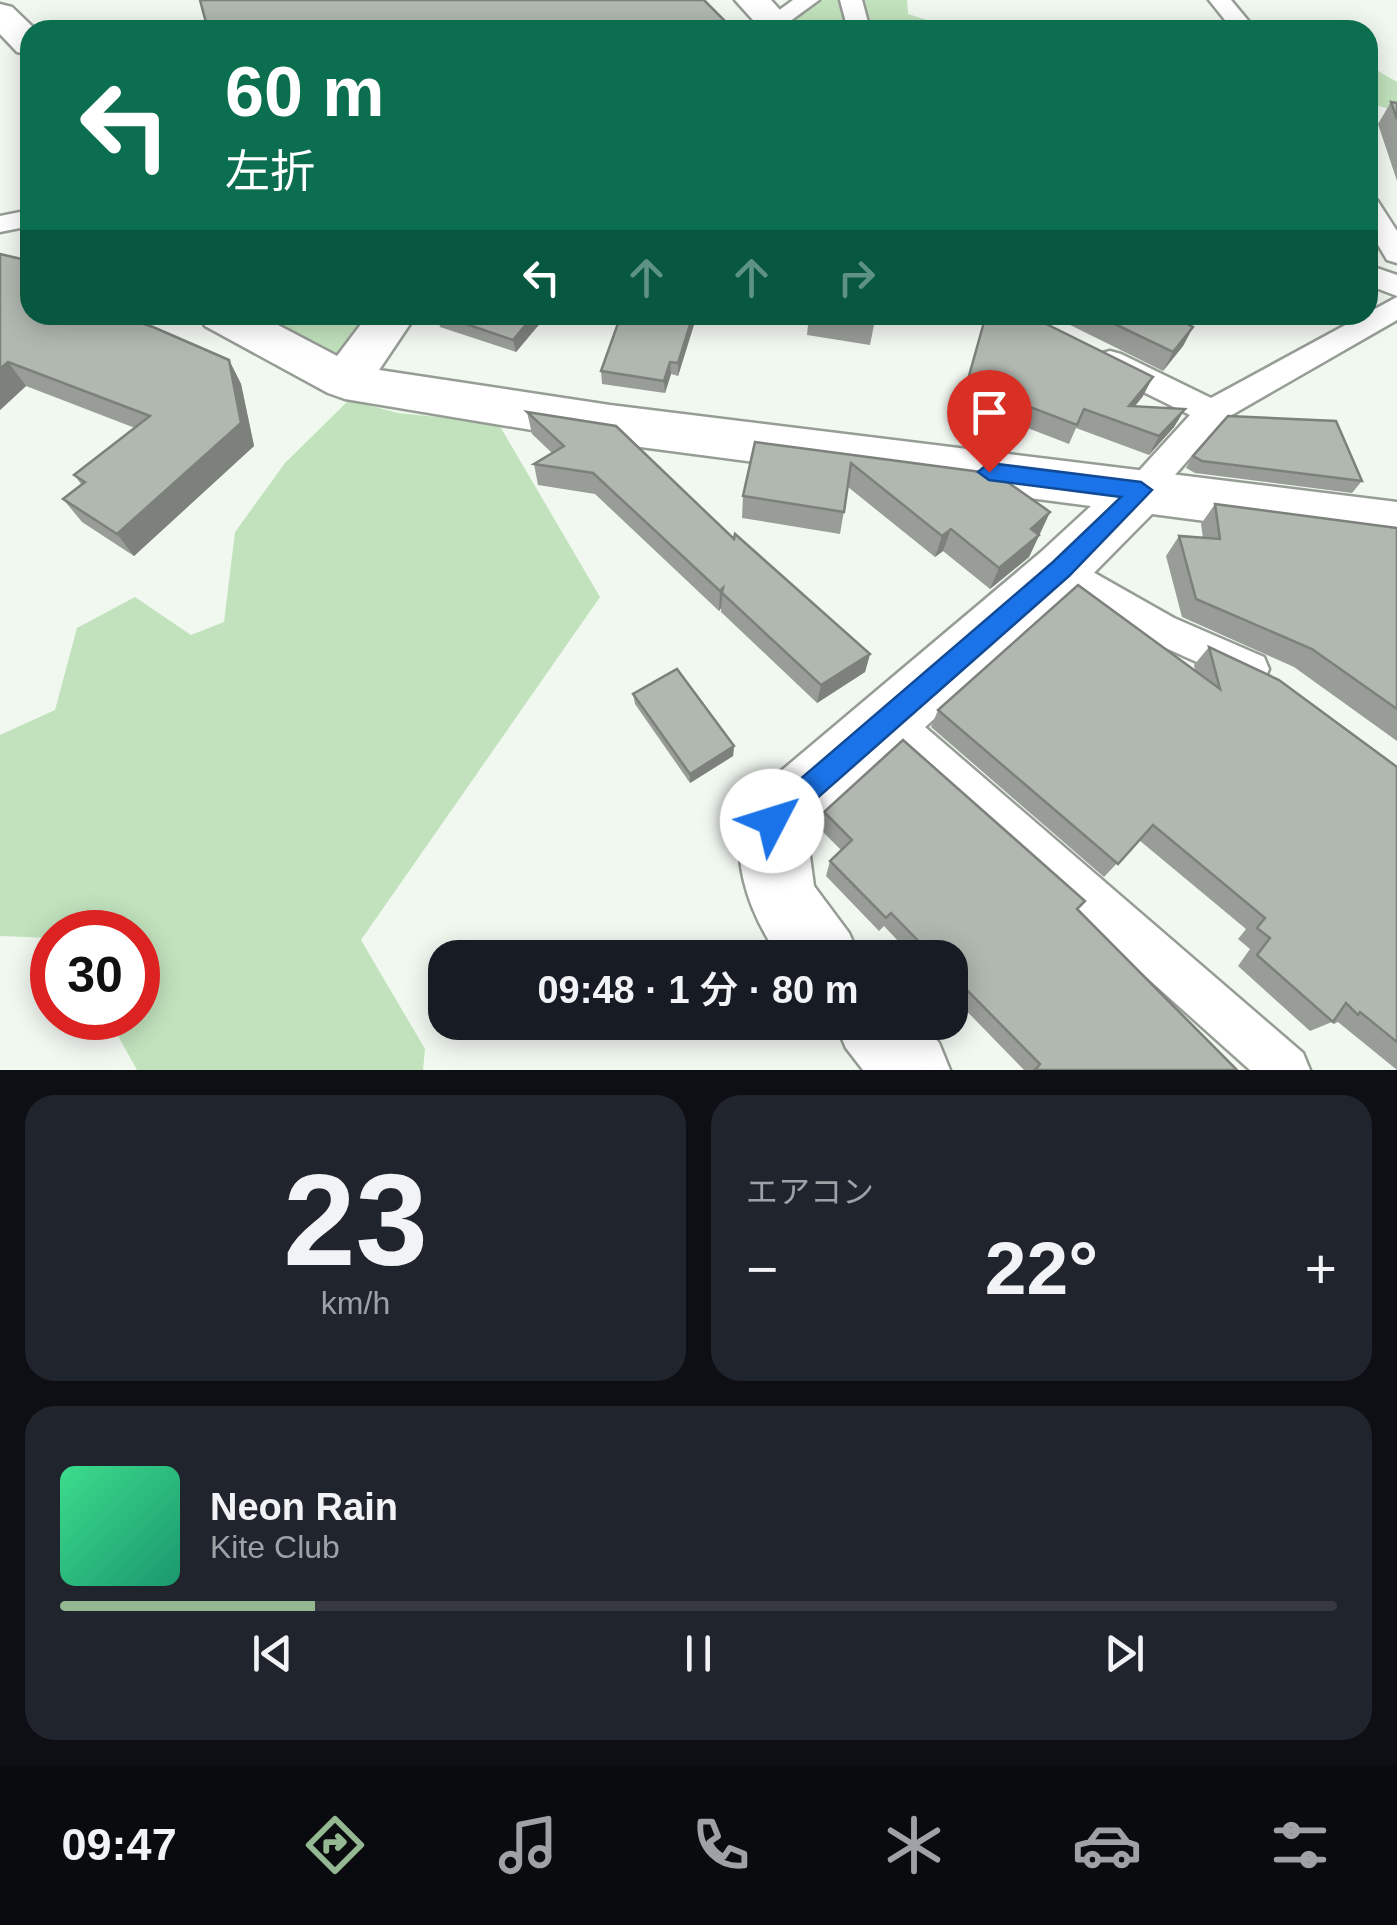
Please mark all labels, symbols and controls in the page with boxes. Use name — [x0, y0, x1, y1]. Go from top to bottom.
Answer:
text: 60 m — [225, 53, 385, 131]
icon: left — [60, 60, 190, 190]
text: 左折 — [225, 146, 315, 197]
icon: left — [514, 250, 569, 305]
icon: ahead — [619, 250, 674, 305]
icon: ahead — [724, 250, 779, 305]
icon: right — [829, 250, 884, 305]
pin — [947, 370, 1032, 473]
icon: arrive — [962, 385, 1017, 440]
position arrow — [720, 769, 824, 873]
speed limit sign: 30 — [30, 910, 160, 1040]
text: 09:48 · 1 分 · 80 m — [537, 969, 859, 1011]
text: 23 — [283, 1147, 428, 1293]
text: エアコン — [746, 1174, 874, 1210]
text: 22° — [985, 1226, 1098, 1310]
text: − — [746, 1238, 778, 1300]
text: + — [1305, 1238, 1337, 1300]
text: km/h — [321, 1285, 390, 1321]
text: Neon Rain — [210, 1486, 398, 1528]
text: Kite Club — [210, 1529, 340, 1565]
icon: previous — [245, 1626, 300, 1681]
icon: pause — [671, 1626, 726, 1681]
icon: next — [1097, 1626, 1152, 1681]
icon: directions — [300, 1810, 370, 1880]
icon: music — [493, 1810, 563, 1880]
icon: phone — [686, 1810, 756, 1880]
icon: climate — [879, 1810, 949, 1880]
icon: car — [1072, 1810, 1142, 1880]
icon: filters — [1265, 1810, 1335, 1880]
text: 09:47 — [62, 1819, 177, 1870]

